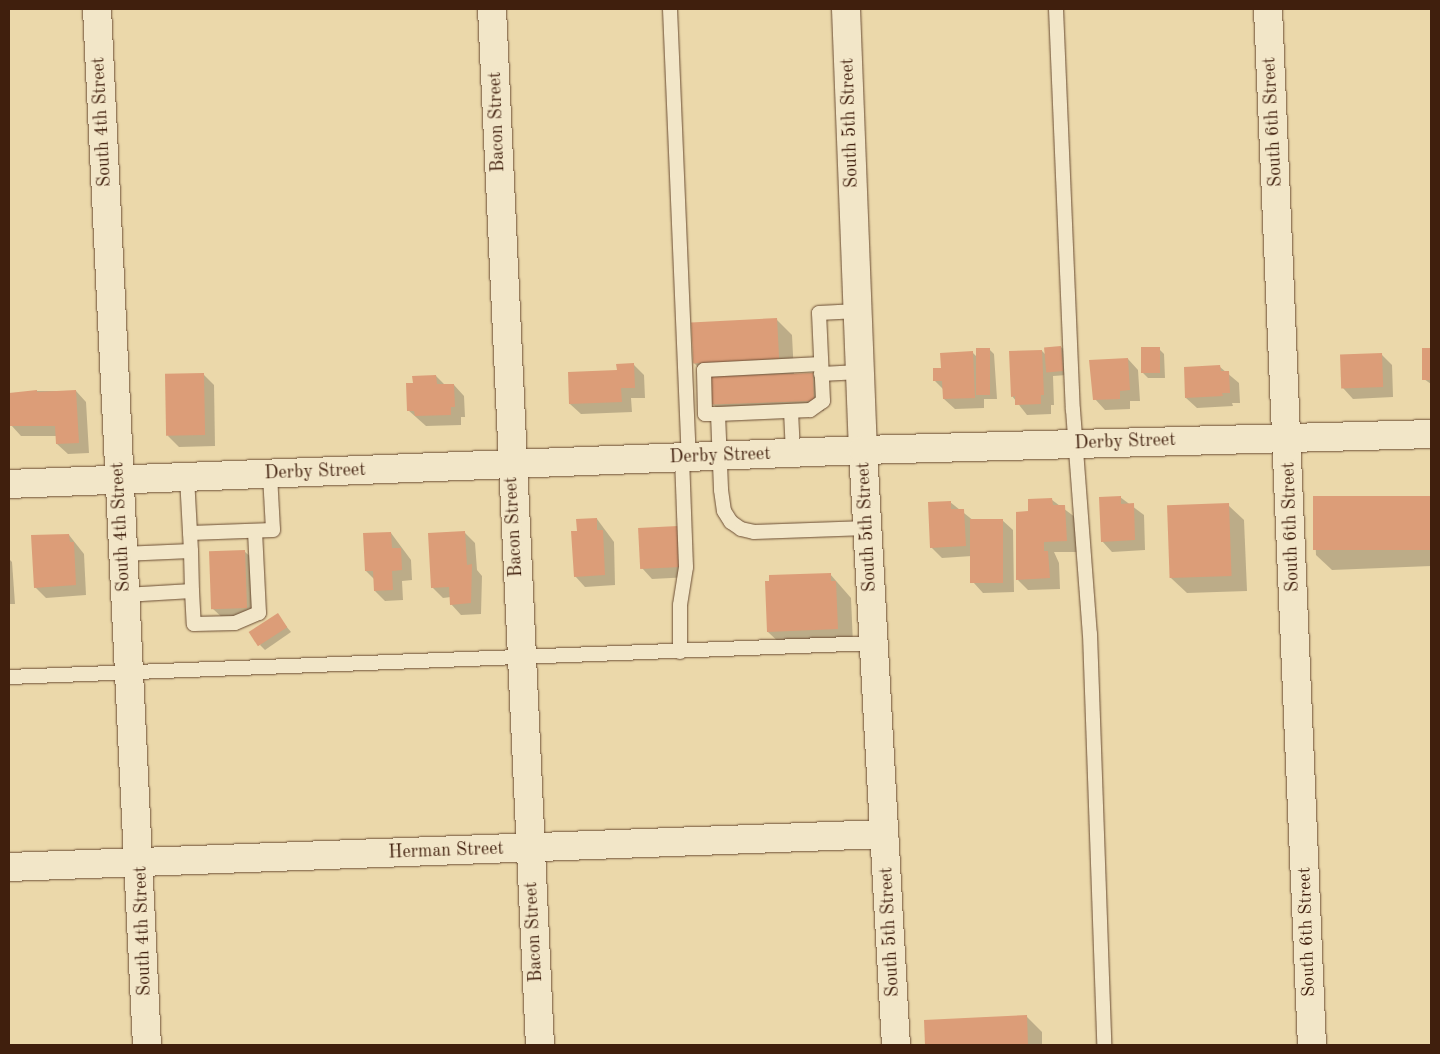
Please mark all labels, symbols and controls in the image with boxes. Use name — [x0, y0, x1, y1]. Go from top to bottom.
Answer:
street label: South 4th Street — [88, 56, 116, 188]
street label: South 6th Street — [1259, 56, 1287, 188]
street label: South 5th Street — [837, 58, 863, 188]
street label: Bacon Street — [484, 71, 510, 173]
street label: Derby Street — [1074, 429, 1176, 455]
street label: Derby Street — [669, 443, 771, 469]
street label: Derby Street — [264, 459, 366, 485]
street label: South 4th Street — [107, 461, 135, 593]
street label: South 5th Street — [853, 461, 881, 593]
street label: South 6th Street — [1278, 462, 1304, 592]
street label: Bacon Street — [501, 476, 527, 578]
street label: Herman Street — [388, 838, 504, 864]
street label: South 4th Street — [130, 866, 156, 996]
street label: South 5th Street — [876, 866, 904, 998]
street label: South 6th Street — [1294, 867, 1320, 997]
street label: Bacon Street — [521, 881, 547, 983]

